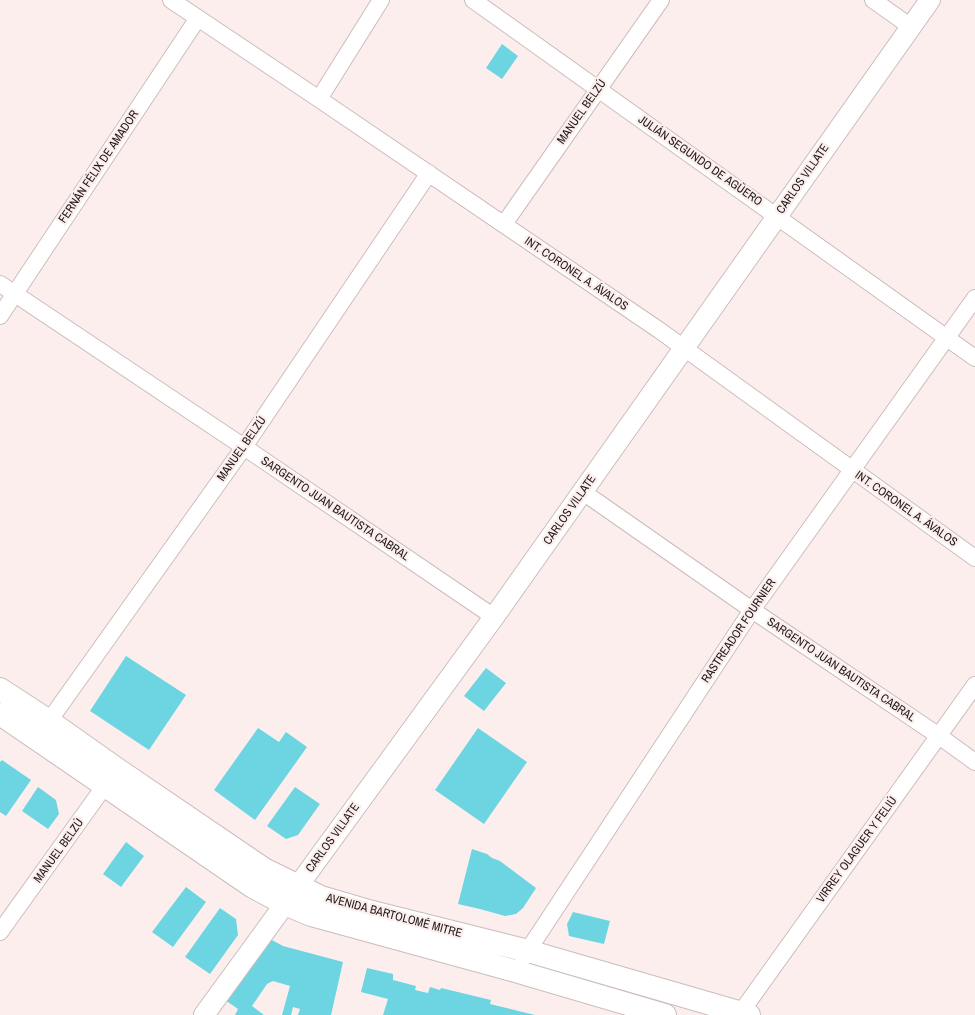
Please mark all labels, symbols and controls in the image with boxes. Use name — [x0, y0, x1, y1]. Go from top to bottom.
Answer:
street label: MANUEL BELZÚ — [554, 77, 610, 147]
street label: FERNÁN FÉLIX DE AMADOR — [56, 108, 142, 226]
street label: JULIÁN SEGUNDO DE AGÜERO — [635, 113, 765, 209]
street label: CARLOS VILLATE — [774, 141, 832, 217]
street label: INT. CORONEL A. ÁVALOS — [522, 234, 630, 314]
street label: MANUEL BELZÚ — [214, 414, 270, 484]
street label: SARGENTO JUAN BAUTISTA CABRAL — [258, 454, 412, 564]
street label: INT. CORONEL A. ÁVALOS — [852, 468, 960, 550]
street label: CARLOS VILLATE — [541, 472, 599, 548]
street label: RASTREADOR FOURNIER — [699, 576, 779, 686]
street label: SARGENTO JUAN BAUTISTA CABRAL — [764, 615, 918, 725]
street label: VIRREY OLAGUER Y FELIÚ — [814, 794, 900, 906]
street label: CARLOS VILLATE — [303, 801, 363, 875]
street label: MANUEL BELZÚ — [31, 816, 87, 886]
street label: AVENIDA BARTOLOMÉ MITRE — [325, 891, 463, 941]

